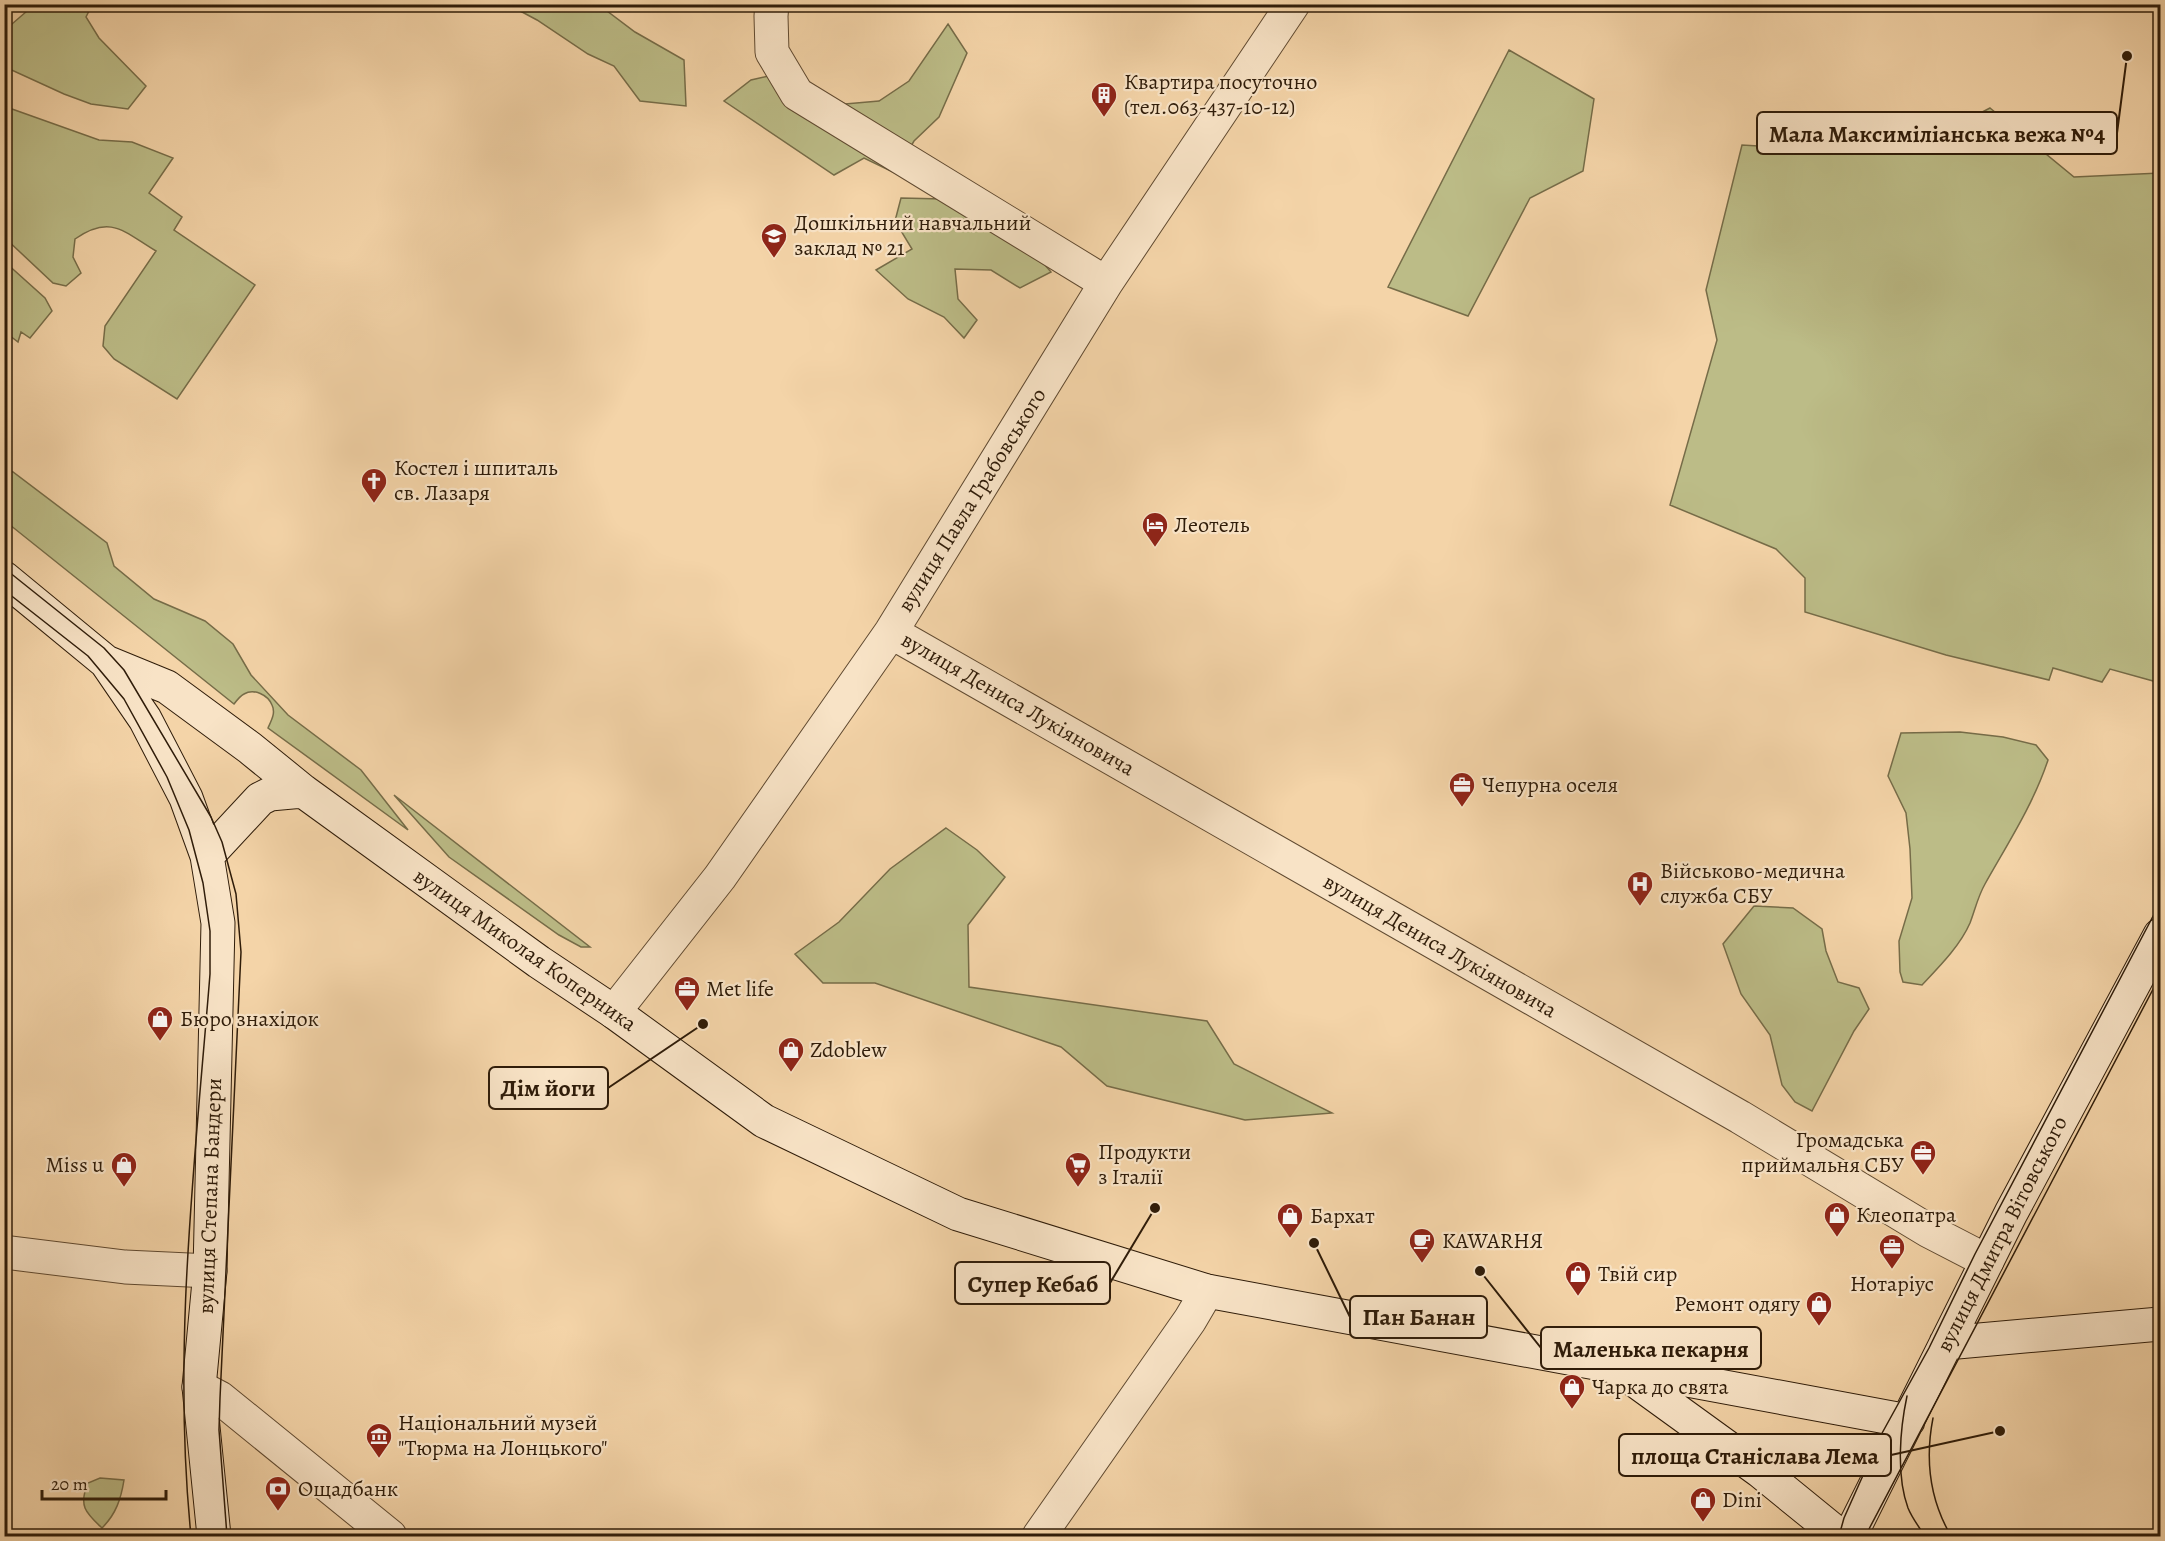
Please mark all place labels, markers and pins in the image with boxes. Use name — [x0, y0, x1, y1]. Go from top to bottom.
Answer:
place label: Квартира посуточно (тел.063-437-10-12) — [1124, 67, 1317, 122]
building icon: Квартира посуточно (тел.063-437-10-12) — [1089, 80, 1119, 118]
callout: Мала Максиміліанська вежа №4 — [1757, 112, 2117, 154]
place label: Дошкільний навчальний заклад № 21 — [794, 208, 1032, 263]
school or university icon: Дошкільний навчальний заклад № 21 — [759, 221, 789, 259]
place label: Костел і шпиталь св. Лазаря — [394, 453, 558, 508]
church icon: Костел і шпиталь св. Лазаря — [359, 466, 389, 504]
hotel icon: Леотель — [1140, 510, 1170, 548]
place label: Леотель — [1174, 510, 1250, 540]
office icon: Чепурна оселя — [1447, 770, 1477, 808]
place label: Чепурна оселя — [1482, 770, 1618, 800]
place label: Військово-медична служба СБУ — [1660, 856, 1846, 911]
hospital icon: Військово-медична служба СБУ — [1625, 869, 1655, 907]
office icon: Met life — [672, 974, 702, 1012]
place label: Met life — [706, 974, 774, 1004]
shop icon: Бюро знахідок — [145, 1004, 175, 1042]
place label: Бюро знахідок — [180, 1004, 319, 1034]
shop icon: Zdoblew — [776, 1035, 806, 1073]
place label: Zdoblew — [810, 1035, 887, 1065]
callout: Дім йоги — [489, 1067, 608, 1109]
place label: Громадська приймальня СБУ — [1741, 1125, 1905, 1180]
place label: Продукти з Італії — [1098, 1137, 1191, 1192]
office icon: Громадська приймальня СБУ — [1908, 1138, 1938, 1176]
place label: Miss u — [45, 1150, 104, 1180]
shop icon: Miss u — [109, 1150, 139, 1188]
supermarket icon: Продукти з Італії — [1063, 1150, 1093, 1188]
shop icon: Клеопатра — [1822, 1200, 1852, 1238]
place label: Клеопатра — [1856, 1200, 1957, 1230]
shop icon: Бархат — [1275, 1201, 1305, 1239]
place label: Бархат — [1310, 1201, 1375, 1231]
cafe icon: KAWARНЯ — [1407, 1226, 1437, 1264]
place label: KAWARНЯ — [1442, 1226, 1543, 1256]
office icon: Нотаріус — [1877, 1232, 1907, 1270]
shop icon: Твій сир — [1563, 1259, 1593, 1297]
place label: Твій сир — [1598, 1259, 1677, 1289]
callout: Супер Кебаб — [955, 1262, 1110, 1304]
place label: Нотаріус — [1850, 1269, 1934, 1299]
place label: Ремонт одягу — [1674, 1289, 1801, 1319]
shop icon: Ремонт одягу — [1804, 1289, 1834, 1327]
callout: Пан Банан — [1350, 1296, 1487, 1338]
callout: Маленька пекарня — [1541, 1327, 1761, 1369]
shop icon: Чарка до свята — [1557, 1372, 1587, 1410]
place label: Чарка до свята — [1592, 1372, 1730, 1402]
place label: Національний музей "Тюрма на Лонцького" — [398, 1408, 607, 1463]
museum icon: Національний музей "Тюрма на Лонцького" — [364, 1421, 394, 1459]
callout: площа Станіслава Лема — [1619, 1434, 1891, 1476]
bank icon: Ощадбанк — [263, 1474, 293, 1512]
place label: Ощадбанк — [298, 1474, 398, 1504]
shop icon: Dini — [1688, 1485, 1718, 1523]
place label: Dini — [1722, 1485, 1762, 1515]

